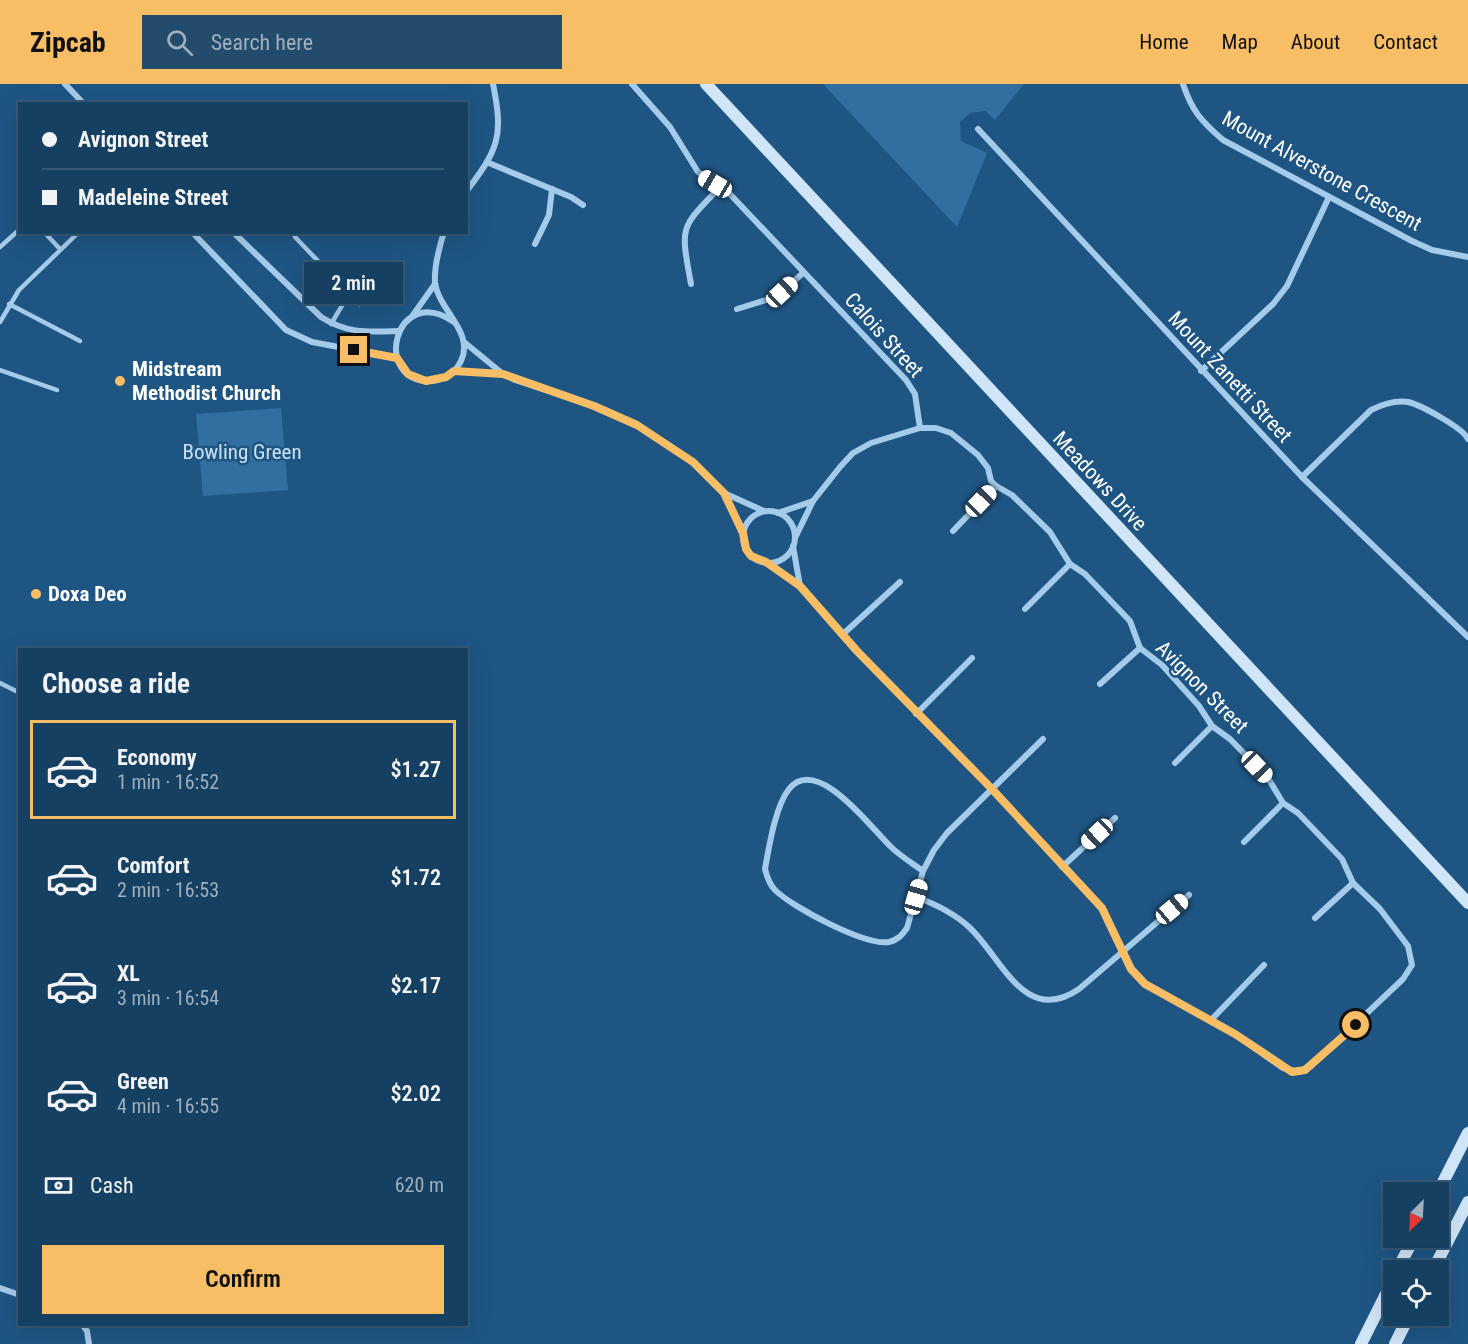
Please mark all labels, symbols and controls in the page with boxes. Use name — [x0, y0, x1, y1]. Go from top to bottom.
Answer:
search box — [142, 15, 562, 69]
text: Zipcab — [30, 26, 106, 59]
icon: search — [163, 26, 196, 59]
text: Search here — [211, 30, 313, 55]
text: Home — [1139, 30, 1189, 54]
text: Map — [1222, 30, 1258, 54]
text: About — [1291, 30, 1340, 54]
text: Contact — [1373, 30, 1438, 54]
street label: Mount Alverstone Crescent — [1218, 106, 1426, 236]
text: Avignon Street — [78, 127, 208, 152]
car — [695, 167, 735, 201]
text: Madeleine Street — [78, 185, 228, 210]
callout: 2 min — [304, 263, 404, 305]
text: 2 min — [331, 271, 376, 295]
car — [763, 273, 801, 311]
street label: Calois Street — [840, 288, 928, 382]
street label: Mount Zanetti Street — [1163, 307, 1297, 447]
route end — [340, 336, 367, 363]
place label: Midstream Methodist Church — [132, 357, 281, 405]
marker: Midstream Methodist Church — [113, 374, 127, 388]
street label: Meadows Drive — [1048, 426, 1152, 536]
park label: Bowling Green — [182, 440, 302, 464]
car — [962, 482, 1000, 520]
place label: Doxa Deo — [48, 582, 127, 606]
marker: Doxa Deo — [29, 587, 43, 601]
street label: Avignon Street — [1151, 636, 1253, 738]
text: Choose a ride — [42, 668, 190, 700]
icon: car — [45, 743, 99, 797]
text: Economy — [117, 745, 197, 770]
car — [1238, 748, 1276, 786]
text: $1.27 — [390, 757, 441, 782]
text: 1 min · 16:52 — [117, 770, 219, 794]
car — [1078, 815, 1116, 853]
icon: car — [45, 851, 99, 905]
text: Comfort — [117, 853, 190, 878]
text: $1.72 — [390, 865, 441, 890]
car — [902, 877, 930, 917]
text: 2 min · 16:53 — [117, 878, 219, 902]
car — [1152, 891, 1192, 927]
icon: car — [45, 959, 99, 1013]
text: XL — [117, 961, 140, 986]
text: $2.17 — [390, 973, 441, 998]
text: 3 min · 16:54 — [117, 986, 219, 1010]
route start — [1342, 1011, 1369, 1038]
icon: car — [45, 1067, 99, 1121]
text: Green — [117, 1069, 169, 1094]
text: $2.02 — [390, 1081, 441, 1106]
text: 4 min · 16:55 — [117, 1094, 219, 1118]
icon: cash — [42, 1169, 75, 1202]
text: Cash — [90, 1173, 134, 1198]
text: 620 m — [395, 1173, 444, 1197]
north arrow — [1383, 1182, 1449, 1248]
map controls — [1383, 1182, 1449, 1326]
button: Confirm — [42, 1245, 444, 1314]
button: locate — [1383, 1260, 1449, 1326]

